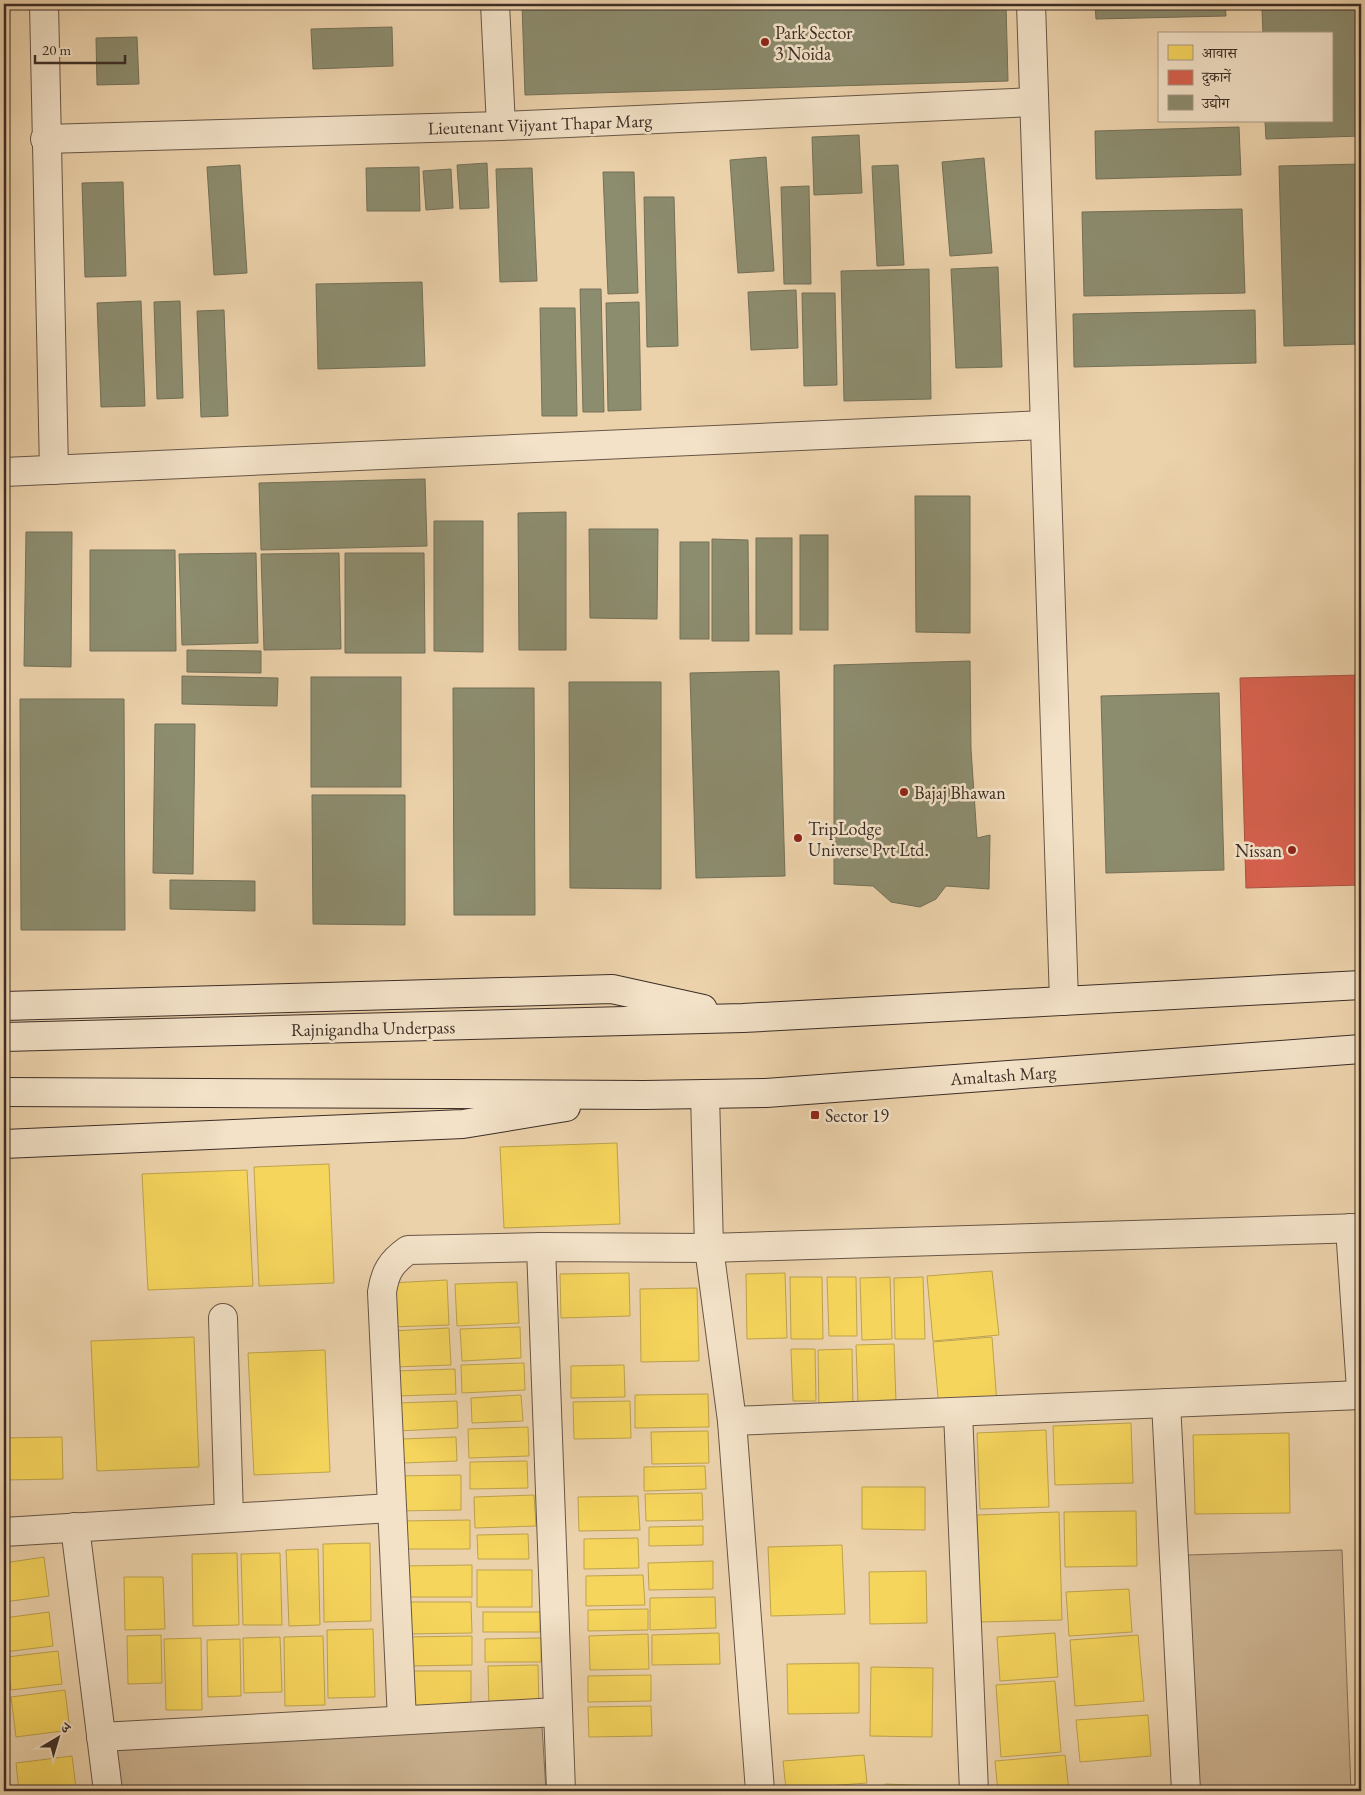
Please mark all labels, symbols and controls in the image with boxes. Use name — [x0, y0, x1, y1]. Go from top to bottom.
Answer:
place label: Park Sector 3 Noida — [775, 21, 852, 65]
scale bar — [35, 32, 125, 64]
legend — [1158, 32, 1332, 122]
marker: Park Sector 3 Noida — [759, 36, 771, 48]
text: 20 m — [42, 40, 71, 59]
text: आवास — [1202, 43, 1238, 62]
text: दुकानें — [1201, 67, 1232, 87]
text: उद्योग — [1201, 93, 1231, 112]
street label: Lieutenant Vijyant Thapar Marg — [427, 109, 653, 139]
place label: Bajaj Bhawan — [914, 781, 1006, 804]
marker: Bajaj Bhawan — [898, 786, 910, 798]
place label: TripLodge Universe Pvt Ltd. — [808, 817, 929, 861]
marker: TripLodge Universe Pvt Ltd. — [792, 832, 804, 844]
place label: Nissan — [1235, 839, 1282, 862]
marker: Nissan — [1286, 844, 1298, 856]
street label: Rajnigandha Underpass — [291, 1015, 455, 1041]
street label: Amaltash Marg — [948, 1060, 1057, 1090]
place label: Sector 19 — [825, 1104, 889, 1127]
marker: Sector 19 — [809, 1109, 821, 1121]
north arrow — [32, 1712, 82, 1762]
text: उ — [57, 1718, 75, 1738]

